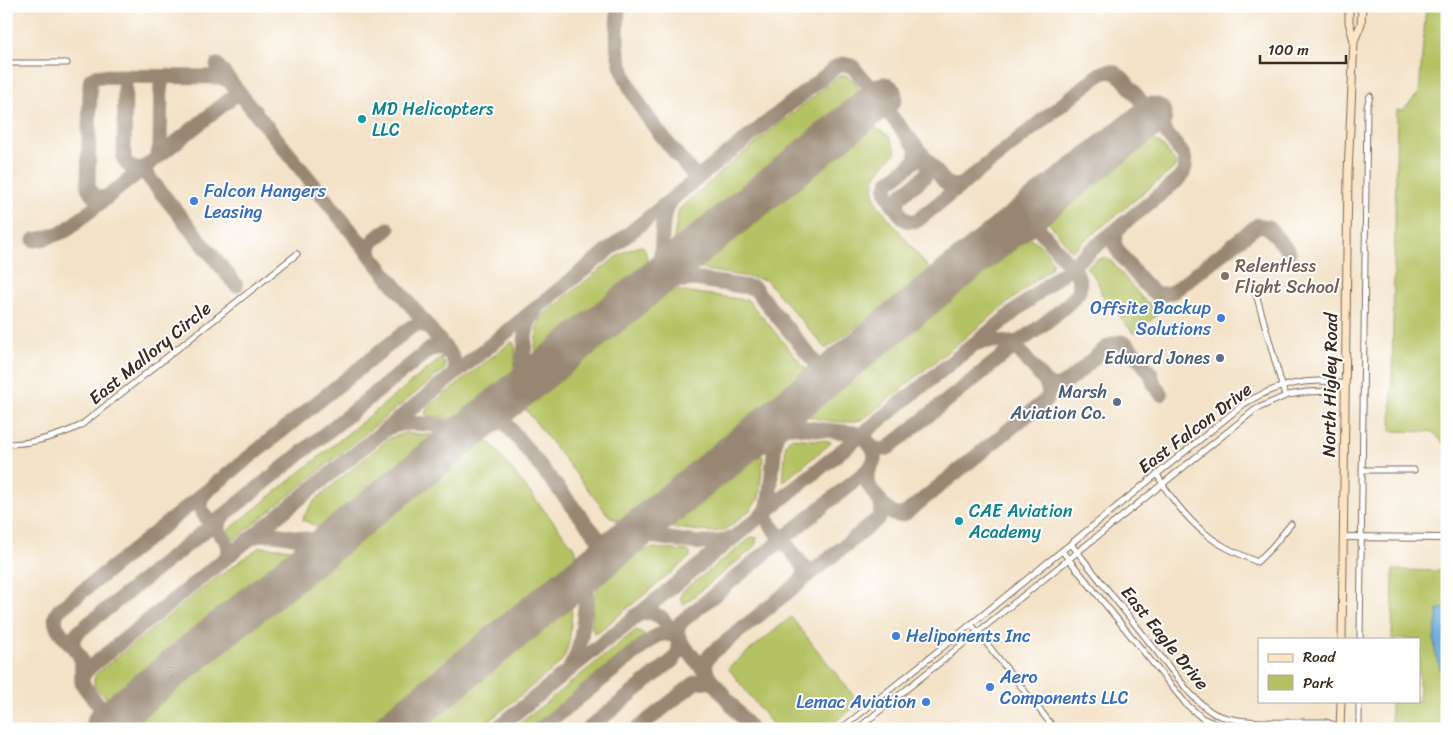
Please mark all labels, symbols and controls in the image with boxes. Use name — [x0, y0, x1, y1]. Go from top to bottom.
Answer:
scale bar — [1260, 32, 1347, 64]
text: 100 m — [1268, 37, 1309, 63]
place label: MD Helicopters LLC — [372, 93, 494, 146]
marker: MD Helicopters LLC — [356, 113, 368, 125]
place label: Falcon Hangers Leasing — [204, 175, 327, 228]
marker: Falcon Hangers Leasing — [188, 195, 200, 207]
place label: Relentless Flight School — [1235, 250, 1340, 303]
marker: Relentless Flight School — [1219, 270, 1231, 282]
place label: Offsite Backup Solutions — [1090, 292, 1212, 345]
street label: East Mallory Circle — [81, 293, 219, 413]
street label: North Higley Road — [1313, 311, 1347, 457]
marker: Offsite Backup Solutions — [1215, 312, 1227, 324]
place label: Edward Jones — [1104, 342, 1211, 374]
marker: Edward Jones — [1214, 352, 1226, 364]
street label: East Falcon Drive — [1131, 374, 1259, 482]
place label: Marsh Aviation Co. — [1010, 376, 1107, 429]
marker: Marsh Aviation Co. — [1111, 396, 1123, 408]
place label: CAE Aviation Academy — [968, 495, 1073, 548]
marker: CAE Aviation Academy — [953, 515, 965, 527]
street label: East Eagle Drive — [1113, 579, 1217, 697]
place label: Heliponents Inc — [906, 620, 1031, 652]
marker: Heliponents Inc — [890, 630, 902, 642]
legend — [1258, 638, 1420, 702]
text: Road — [1303, 644, 1336, 670]
place label: Aero Components LLC — [999, 661, 1129, 714]
text: Park — [1303, 670, 1334, 696]
marker: Aero Components LLC — [984, 681, 996, 693]
place label: Lemac Aviation — [796, 686, 916, 718]
marker: Lemac Aviation — [920, 696, 932, 708]

